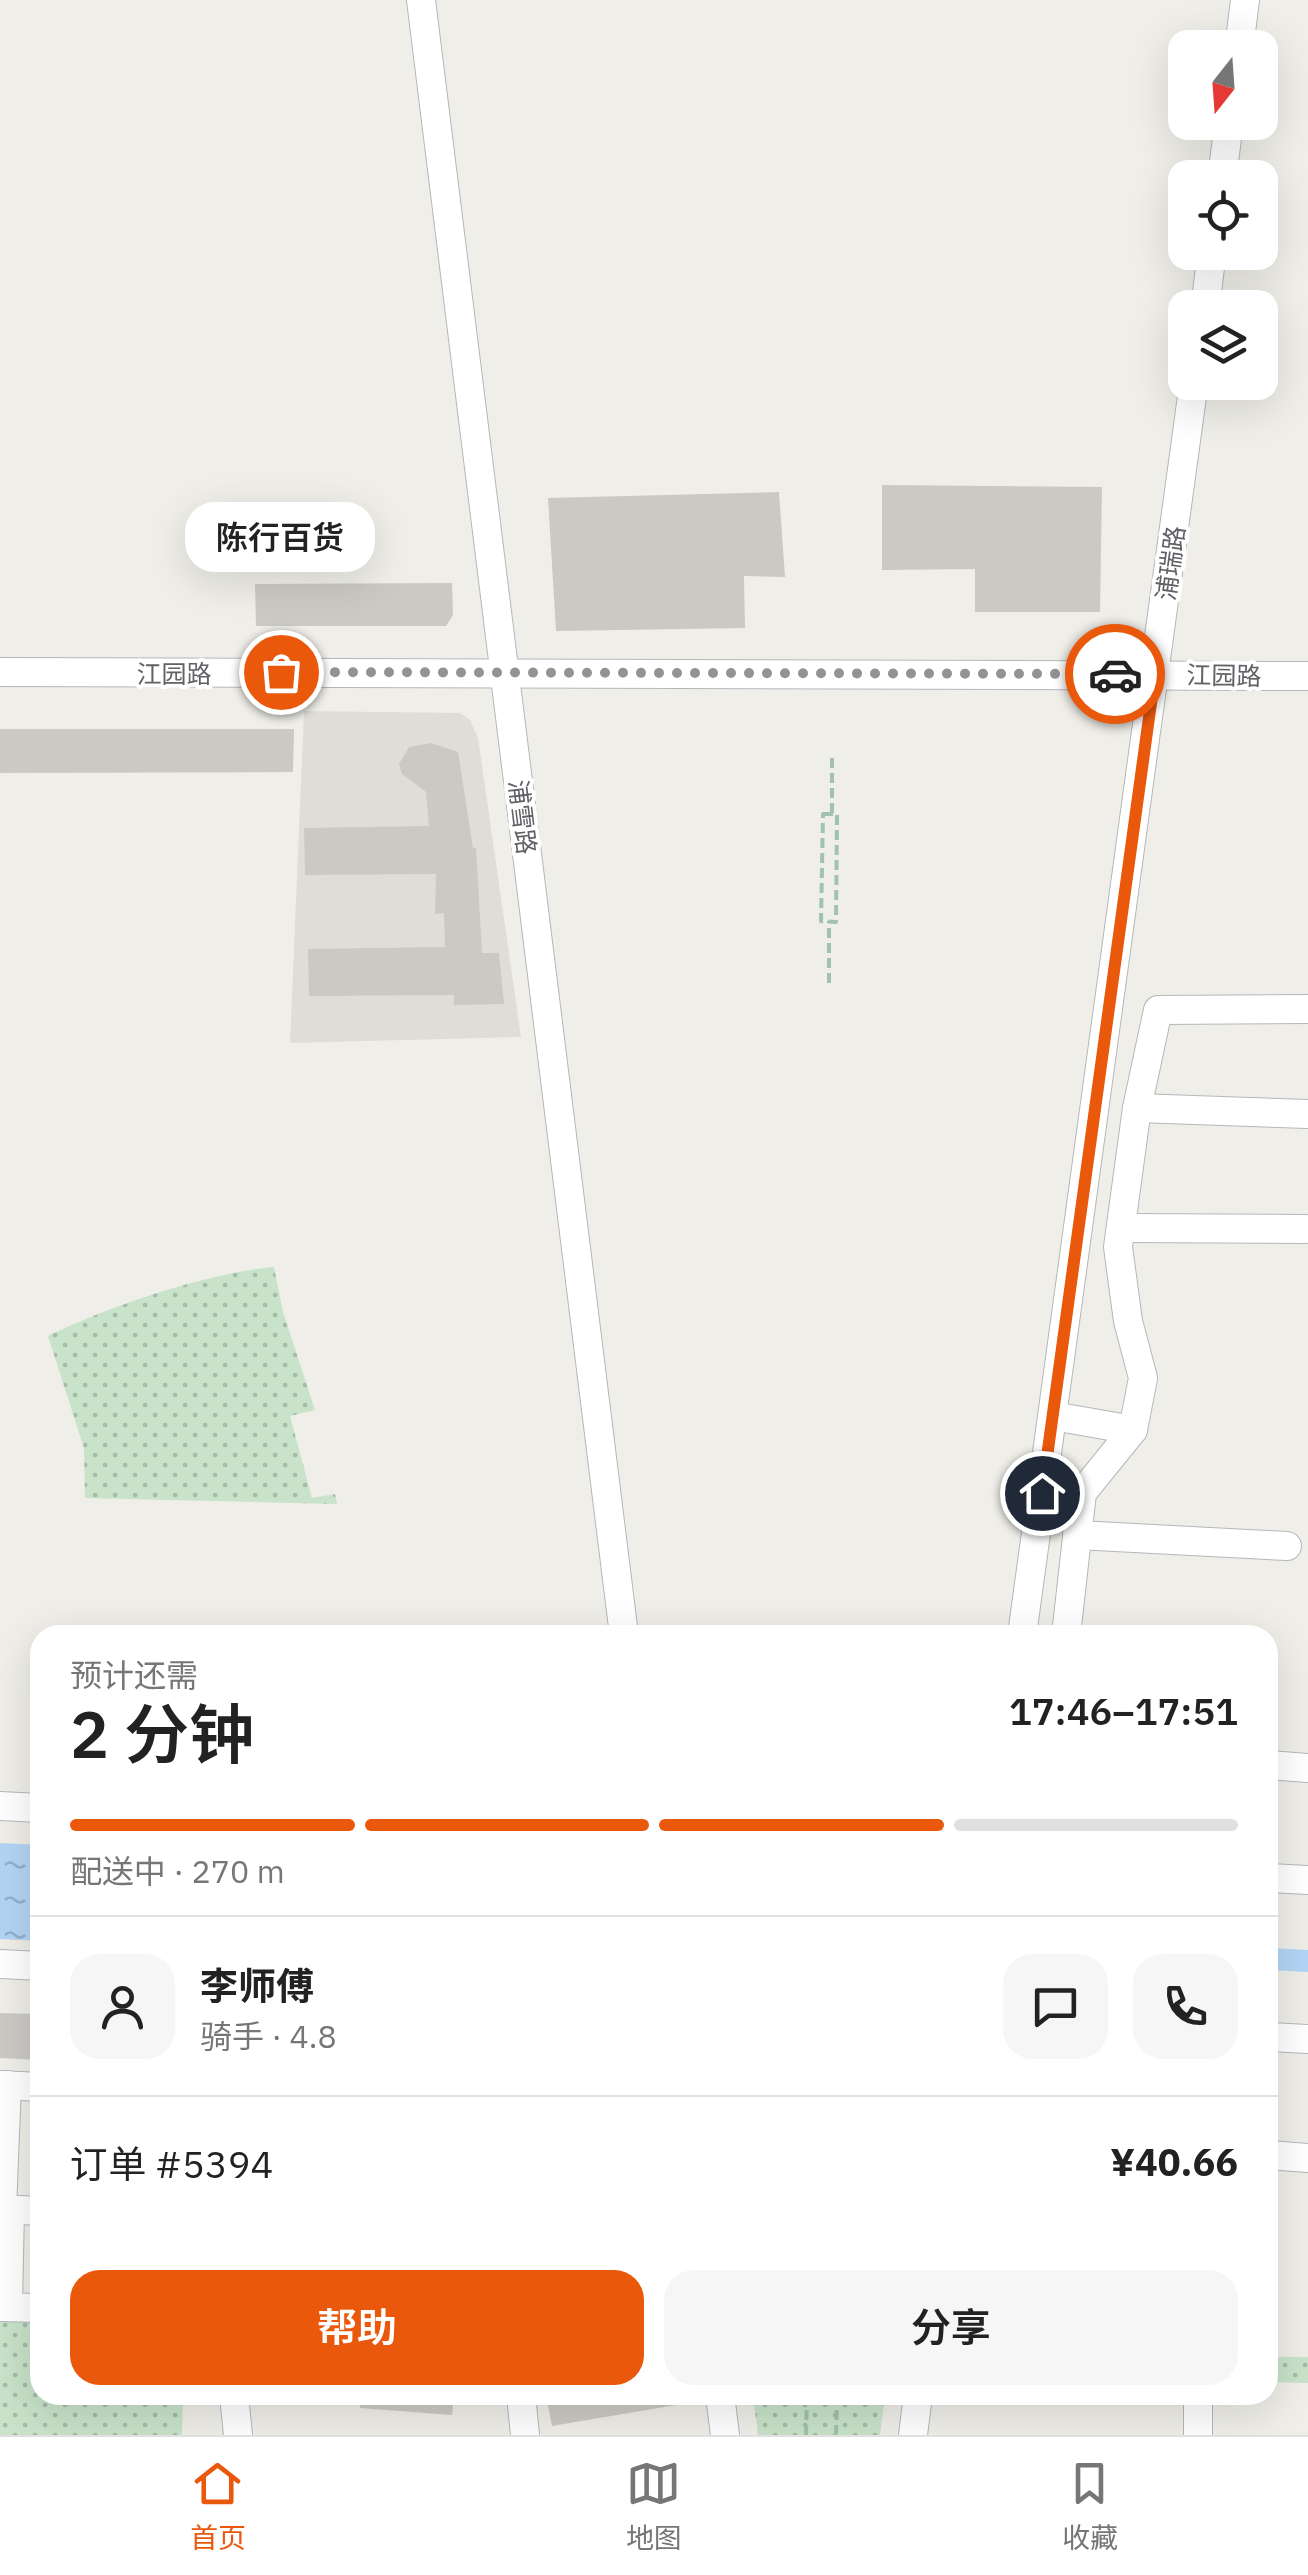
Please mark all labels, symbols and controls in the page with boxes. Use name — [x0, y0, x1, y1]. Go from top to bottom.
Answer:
north arrow — [1168, 30, 1278, 140]
map controls — [1168, 30, 1278, 400]
button: locate — [1168, 160, 1278, 270]
button: layers — [1168, 290, 1278, 400]
callout: 陈行百货 — [186, 502, 376, 572]
text: 陈行百货 — [216, 516, 344, 558]
street label: 浦瑞路 — [1148, 524, 1192, 602]
courier — [1065, 624, 1165, 724]
pin — [239, 630, 324, 715]
icon: bag — [254, 645, 309, 700]
icon: car — [1088, 647, 1143, 702]
street label: 江园路 — [136, 657, 212, 690]
street label: 江园路 — [1186, 658, 1262, 692]
street label: 浦雪路 — [502, 778, 544, 856]
pin — [1000, 1451, 1085, 1536]
icon: home — [1015, 1466, 1070, 1521]
text: 预计还需 — [70, 1654, 198, 1696]
text: 17:46–17:51 — [1009, 1686, 1238, 1735]
text: 2 分钟 — [70, 1691, 254, 1776]
text: 配送中 · 270 m — [70, 1850, 285, 1892]
button: person — [70, 1954, 175, 2059]
button: chat — [1003, 1954, 1108, 2059]
button: phone — [1133, 1954, 1238, 2059]
text: 李师傅 — [200, 1961, 314, 2010]
text: 骑手 · 4.8 — [200, 2015, 337, 2057]
text: ¥40.66 — [1110, 2137, 1238, 2186]
text: 订单 #5394 — [70, 2139, 273, 2188]
button: 帮助 — [70, 2270, 644, 2385]
button: 分享 — [664, 2270, 1238, 2385]
tab: 首页 — [190, 2456, 246, 2556]
tab: 地图 — [626, 2456, 682, 2556]
tab: 收藏 — [1062, 2456, 1118, 2556]

